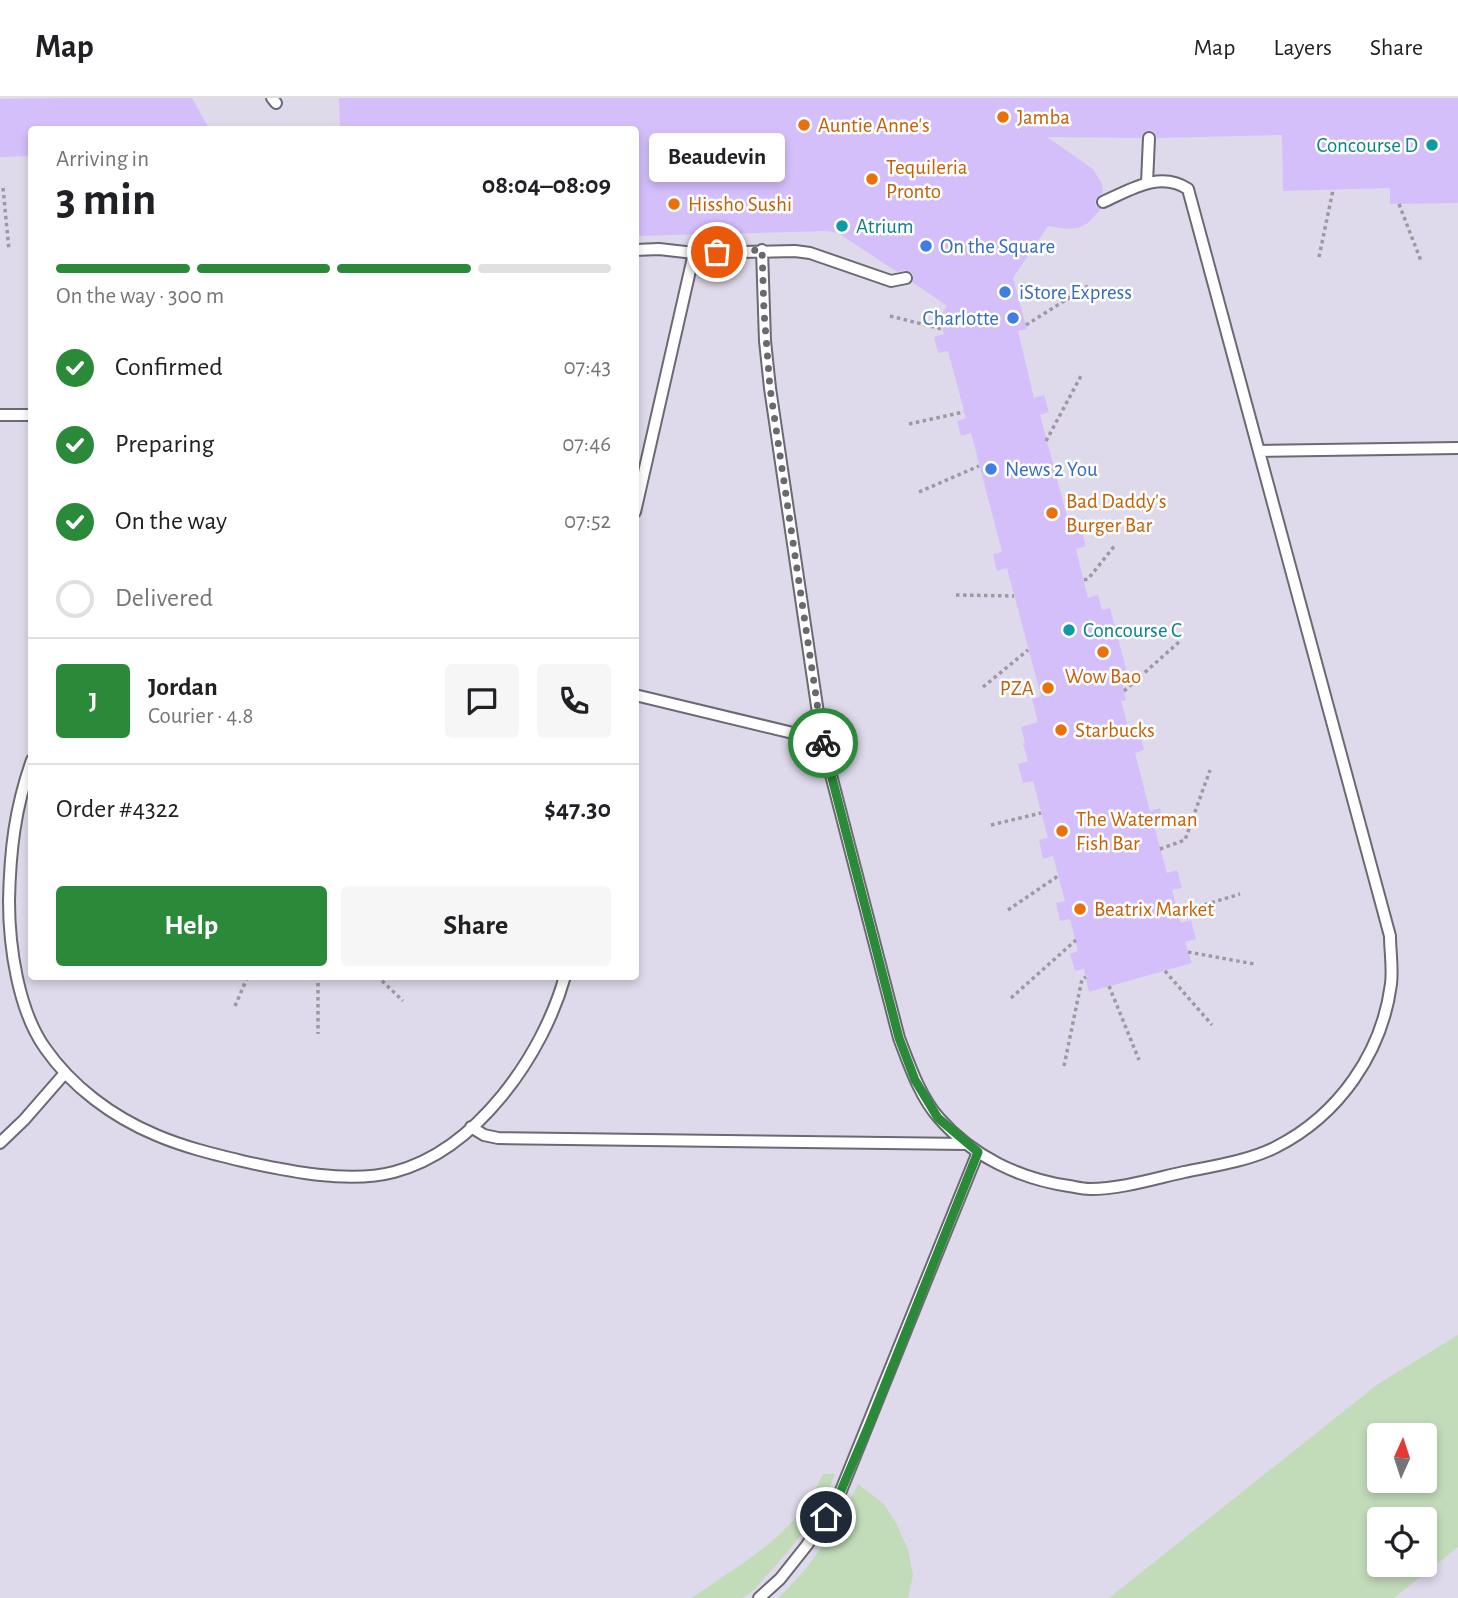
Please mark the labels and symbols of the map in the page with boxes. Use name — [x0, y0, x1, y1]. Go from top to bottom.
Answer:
place label: Jamba — [1017, 107, 1070, 128]
marker: Jamba — [995, 109, 1011, 125]
place label: Auntie Anne's — [818, 115, 930, 136]
marker: Auntie Anne's — [796, 117, 812, 133]
callout: Beaudevin — [649, 133, 785, 182]
place label: Concourse D — [1316, 135, 1418, 156]
marker: Concourse D — [1424, 137, 1440, 153]
place label: Tequileria Pronto — [886, 157, 968, 202]
marker: Tequileria Pronto — [864, 171, 880, 187]
place label: Hissho Sushi — [688, 194, 792, 215]
marker: Hissho Sushi — [666, 196, 682, 212]
place label: Atrium — [856, 216, 914, 237]
marker: Atrium — [834, 218, 850, 234]
pin — [687, 222, 747, 282]
place label: On the Square — [940, 236, 1055, 257]
marker: On the Square — [918, 238, 934, 254]
place label: iStore Express — [1019, 282, 1132, 303]
marker: iStore Express — [997, 284, 1013, 300]
place label: Charlotte — [923, 308, 999, 329]
marker: Charlotte — [1005, 310, 1021, 326]
place label: News 2 You — [1005, 459, 1098, 480]
marker: News 2 You — [983, 461, 999, 477]
place label: Bad Daddy's Burger Bar — [1066, 491, 1167, 536]
marker: Bad Daddy's Burger Bar — [1044, 505, 1060, 521]
place label: Concourse C — [1083, 620, 1182, 641]
marker: Concourse C — [1061, 622, 1077, 638]
marker: Wow Bao — [1095, 644, 1111, 660]
place label: Wow Bao — [1065, 666, 1141, 687]
place label: PZA — [1000, 678, 1034, 699]
marker: PZA — [1040, 680, 1056, 696]
courier — [788, 708, 858, 778]
place label: Starbucks — [1075, 720, 1155, 741]
marker: Starbucks — [1053, 722, 1069, 738]
place label: The Waterman Fish Bar — [1076, 809, 1197, 854]
marker: The Waterman Fish Bar — [1054, 823, 1070, 839]
place label: Beatrix Market — [1094, 899, 1214, 920]
marker: Beatrix Market — [1072, 901, 1088, 917]
north arrow — [1367, 1423, 1437, 1493]
pin — [796, 1487, 856, 1547]

